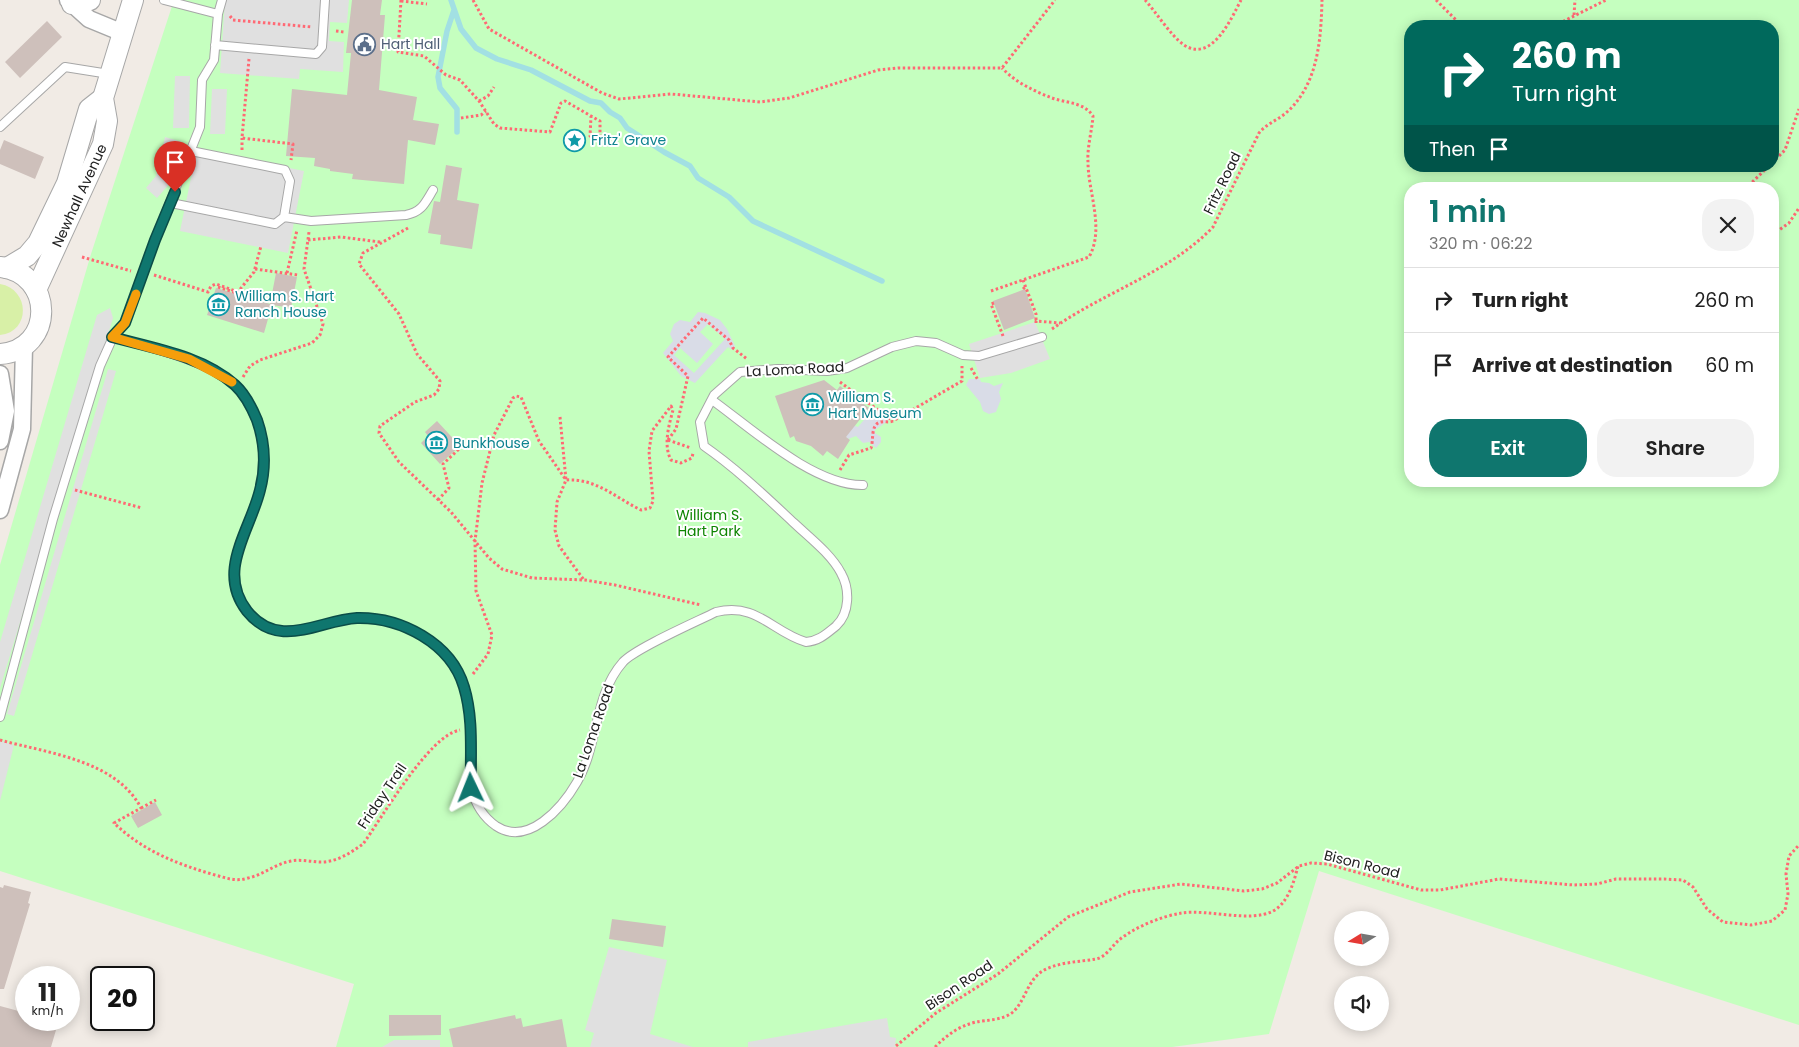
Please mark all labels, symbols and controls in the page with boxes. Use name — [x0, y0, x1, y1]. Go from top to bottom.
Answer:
text: 260 m — [1512, 31, 1622, 80]
public building icon: Hart Hall — [353, 32, 377, 56]
place label: Hart Hall — [381, 34, 440, 54]
icon: right — [1429, 40, 1494, 105]
text: Turn right — [1512, 78, 1617, 109]
place icon: Fritz' Grave — [563, 128, 587, 152]
place label: Fritz' Grave — [591, 130, 667, 150]
icon: arrive — [1485, 135, 1513, 163]
text: Then — [1429, 136, 1475, 163]
street label: Newhall Avenue — [47, 140, 112, 250]
pin — [154, 141, 196, 192]
icon: arrive — [161, 148, 189, 176]
street label: Fritz Road — [1198, 148, 1246, 218]
text: 1 min — [1429, 190, 1507, 233]
button: close — [1702, 199, 1754, 251]
text: 320 m · 06:22 — [1429, 232, 1532, 255]
place label: William S. Hart Ranch House — [235, 286, 334, 322]
icon: right — [1429, 286, 1457, 314]
text: Turn right — [1472, 287, 1568, 314]
text: 260 m — [1694, 287, 1754, 314]
museum icon: William S. Hart Ranch House — [207, 292, 231, 316]
icon: arrive — [1429, 351, 1457, 379]
text: Arrive at destination — [1472, 352, 1673, 379]
text: 60 m — [1705, 352, 1754, 379]
street label: La Loma Road — [745, 356, 845, 382]
place label: William S. Hart Museum — [828, 387, 922, 423]
museum icon: William S. Hart Museum — [800, 393, 824, 417]
button: Exit — [1429, 419, 1587, 477]
button: Share — [1597, 419, 1754, 477]
museum icon: Bunkhouse — [425, 431, 449, 455]
place label: Bunkhouse — [453, 433, 530, 453]
park label: William S. Hart Park — [676, 505, 742, 541]
street label: La Loma Road — [568, 681, 618, 781]
street label: Friday Trail — [353, 759, 411, 833]
position arrow — [444, 761, 496, 813]
street label: Bison Road — [1322, 845, 1402, 883]
north arrow — [1334, 911, 1389, 966]
map controls — [1334, 911, 1389, 1031]
street label: Bison Road — [921, 955, 997, 1015]
speed limit sign: 20 — [90, 966, 155, 1031]
text: 11 — [38, 975, 57, 1010]
button: sound — [1334, 976, 1389, 1031]
text: km/h — [32, 1002, 63, 1019]

